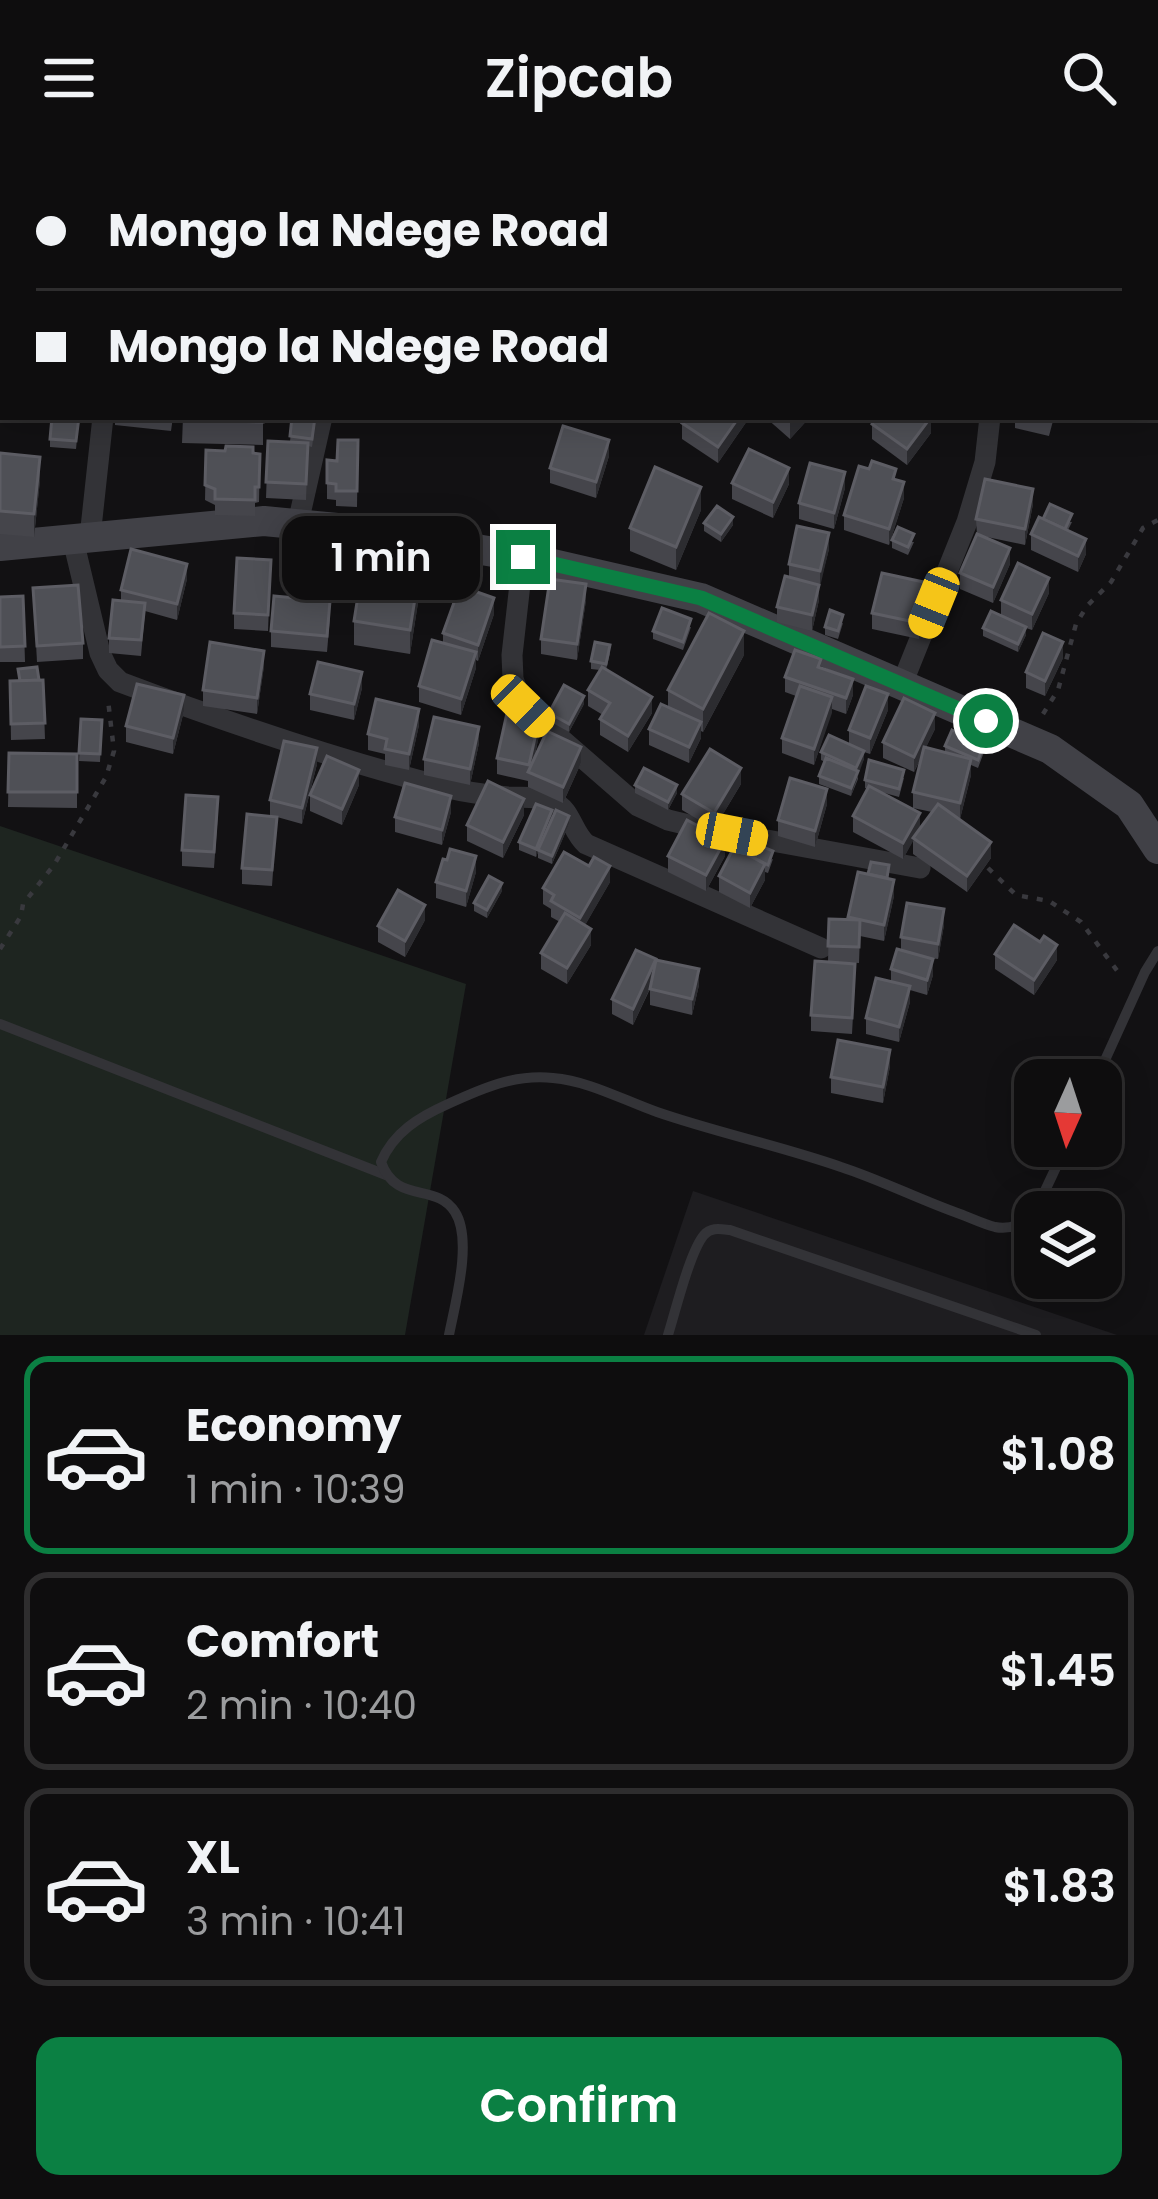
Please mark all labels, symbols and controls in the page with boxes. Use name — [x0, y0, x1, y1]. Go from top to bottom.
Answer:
text: Zipcab — [485, 40, 673, 116]
icon: menu — [36, 45, 102, 111]
icon: search — [1056, 45, 1122, 111]
text: Mongo la Ndege Road — [108, 199, 609, 262]
text: Mongo la Ndege Road — [108, 315, 609, 378]
callout: 1 min — [283, 515, 481, 599]
text: 1 min — [331, 530, 431, 585]
route end — [496, 530, 550, 584]
car — [904, 563, 964, 643]
car — [485, 668, 561, 744]
route start — [959, 694, 1013, 748]
car — [693, 809, 771, 859]
north arrow — [1014, 1059, 1122, 1167]
map controls — [1014, 1059, 1122, 1299]
button: layers — [1014, 1191, 1122, 1299]
text: Economy — [186, 1394, 401, 1457]
icon: car — [42, 1401, 150, 1509]
text: $1.08 — [1001, 1423, 1116, 1486]
text: 1 min · 10:39 — [186, 1462, 406, 1517]
text: Comfort — [186, 1610, 379, 1673]
icon: car — [42, 1617, 150, 1725]
text: $1.45 — [1000, 1639, 1116, 1702]
text: 2 min · 10:40 — [186, 1678, 417, 1733]
text: XL — [186, 1826, 240, 1889]
icon: car — [42, 1833, 150, 1941]
text: $1.83 — [1003, 1855, 1116, 1918]
text: 3 min · 10:41 — [186, 1894, 406, 1949]
button: Confirm — [36, 2037, 1122, 2175]

